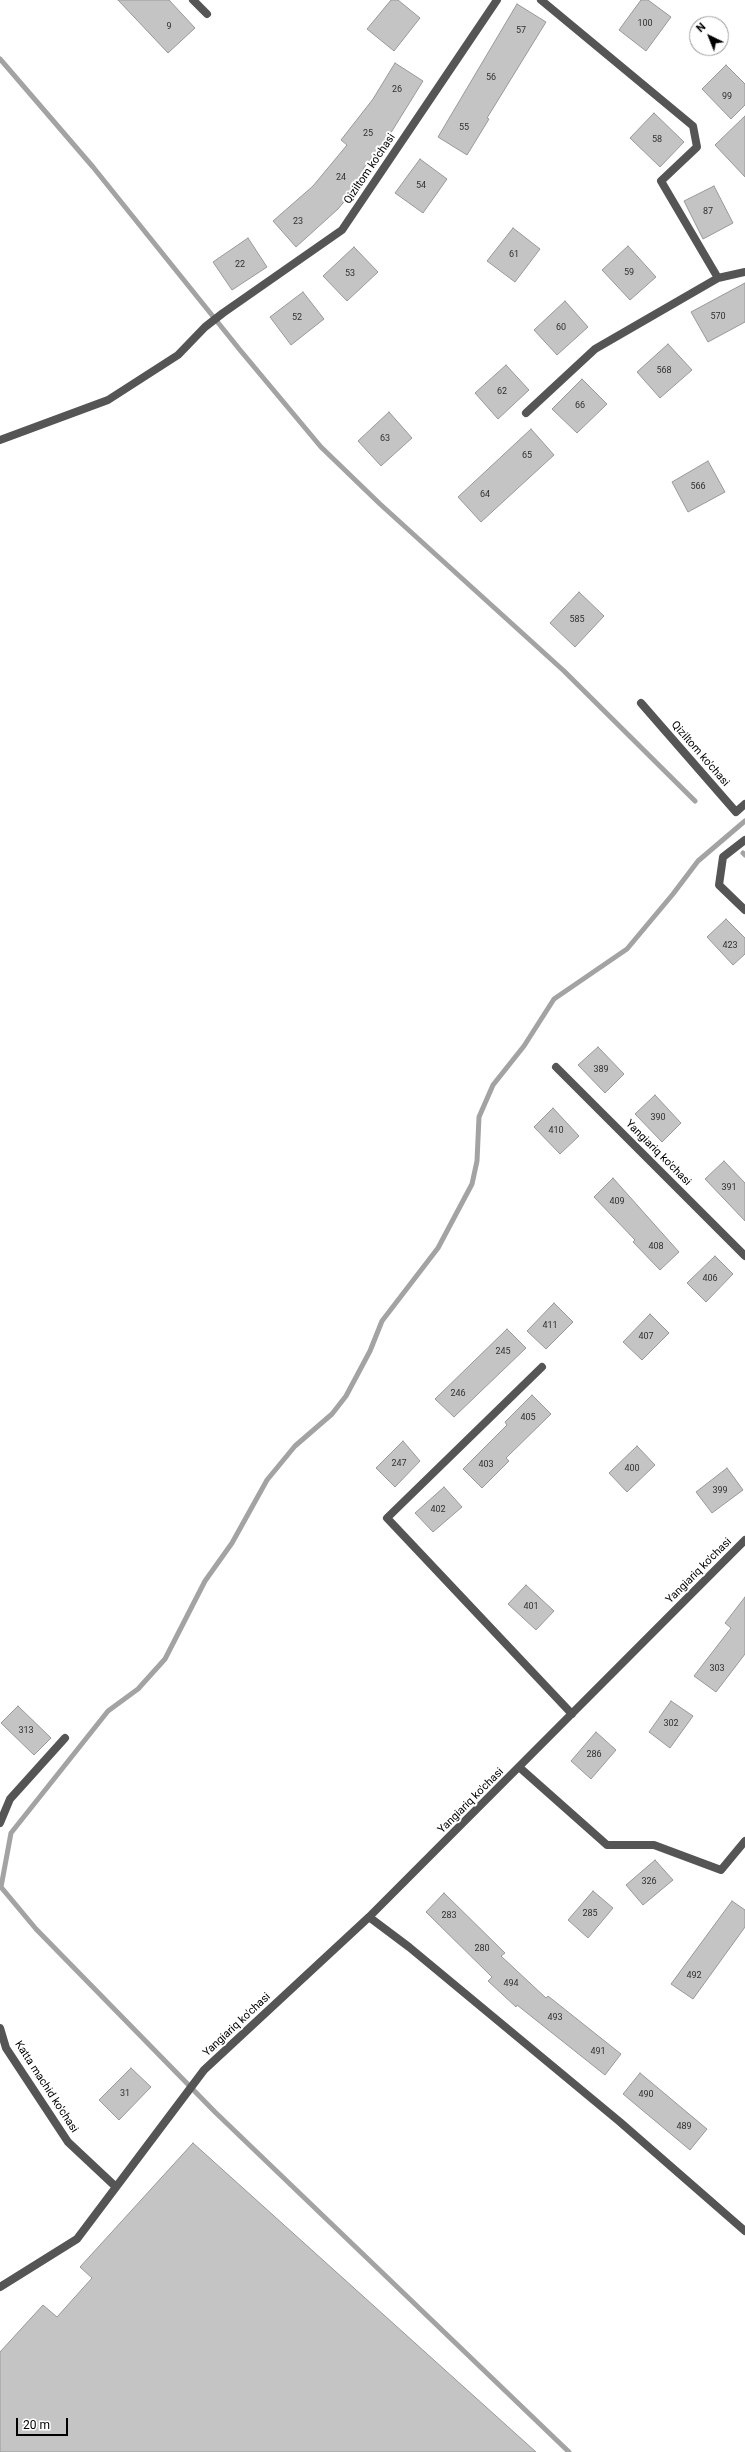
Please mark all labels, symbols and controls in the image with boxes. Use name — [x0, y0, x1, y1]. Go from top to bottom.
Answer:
north arrow — [689, 16, 729, 56]
house number: 100 — [637, 19, 653, 29]
text: N — [694, 20, 708, 35]
house number: 9 — [166, 22, 172, 32]
house number: 57 — [516, 26, 526, 36]
house number: 56 — [486, 73, 496, 83]
house number: 26 — [392, 85, 402, 95]
house number: 99 — [722, 92, 732, 102]
house number: 55 — [459, 123, 469, 133]
house number: 25 — [363, 129, 373, 139]
street label: Qiziltom ko'chasi — [342, 131, 398, 207]
house number: 58 — [652, 135, 662, 145]
house number: 24 — [336, 173, 346, 183]
house number: 54 — [416, 181, 426, 191]
house number: 87 — [703, 207, 713, 217]
house number: 23 — [293, 217, 303, 227]
house number: 61 — [509, 250, 519, 260]
house number: 22 — [235, 260, 245, 270]
house number: 59 — [624, 268, 634, 278]
house number: 53 — [345, 269, 355, 279]
house number: 570 — [710, 312, 726, 322]
house number: 52 — [292, 313, 302, 323]
house number: 60 — [556, 323, 566, 333]
house number: 568 — [656, 366, 672, 376]
house number: 62 — [497, 387, 507, 397]
house number: 66 — [575, 401, 585, 411]
house number: 63 — [380, 434, 390, 444]
house number: 65 — [522, 451, 532, 461]
house number: 566 — [690, 482, 706, 492]
house number: 64 — [480, 490, 490, 500]
house number: 585 — [569, 615, 585, 625]
street label: Qiziltom ko'chasi — [668, 719, 732, 789]
house number: 423 — [722, 941, 738, 951]
house number: 389 — [593, 1065, 609, 1075]
house number: 390 — [650, 1113, 666, 1123]
street label: Yangiariq ko'chasi — [622, 1117, 694, 1189]
house number: 410 — [548, 1126, 564, 1136]
house number: 391 — [721, 1183, 737, 1193]
house number: 409 — [609, 1197, 625, 1207]
house number: 408 — [648, 1242, 664, 1252]
house number: 406 — [702, 1274, 718, 1284]
house number: 411 — [542, 1321, 558, 1331]
house number: 407 — [638, 1332, 654, 1342]
house number: 245 — [495, 1347, 511, 1357]
house number: 246 — [450, 1389, 466, 1399]
house number: 405 — [520, 1413, 536, 1423]
house number: 247 — [391, 1459, 407, 1469]
house number: 403 — [478, 1460, 494, 1470]
house number: 400 — [624, 1464, 640, 1474]
house number: 399 — [712, 1486, 728, 1496]
house number: 402 — [430, 1505, 446, 1515]
street label: Yangiariq ko'chasi — [663, 1535, 735, 1607]
house number: 401 — [523, 1602, 539, 1612]
house number: 303 — [709, 1664, 725, 1674]
house number: 302 — [663, 1719, 679, 1729]
house number: 313 — [18, 1726, 34, 1736]
house number: 286 — [586, 1750, 602, 1760]
street label: Yangiariq ko'chasi — [435, 1765, 507, 1837]
house number: 326 — [641, 1877, 657, 1887]
house number: 285 — [582, 1909, 598, 1919]
house number: 283 — [441, 1911, 457, 1921]
house number: 280 — [474, 1944, 490, 1954]
house number: 492 — [686, 1971, 702, 1981]
house number: 494 — [503, 1979, 519, 1989]
street label: Yangiariq ko'chasi — [201, 1990, 273, 2060]
house number: 493 — [547, 2013, 563, 2023]
street label: Katta machid ko'chasi — [11, 2039, 81, 2135]
house number: 491 — [590, 2047, 606, 2057]
house number: 31 — [120, 2089, 130, 2099]
house number: 490 — [638, 2090, 654, 2100]
house number: 489 — [676, 2122, 692, 2132]
scale bar — [18, 2410, 70, 2436]
text: 20 m — [23, 2418, 50, 2432]

